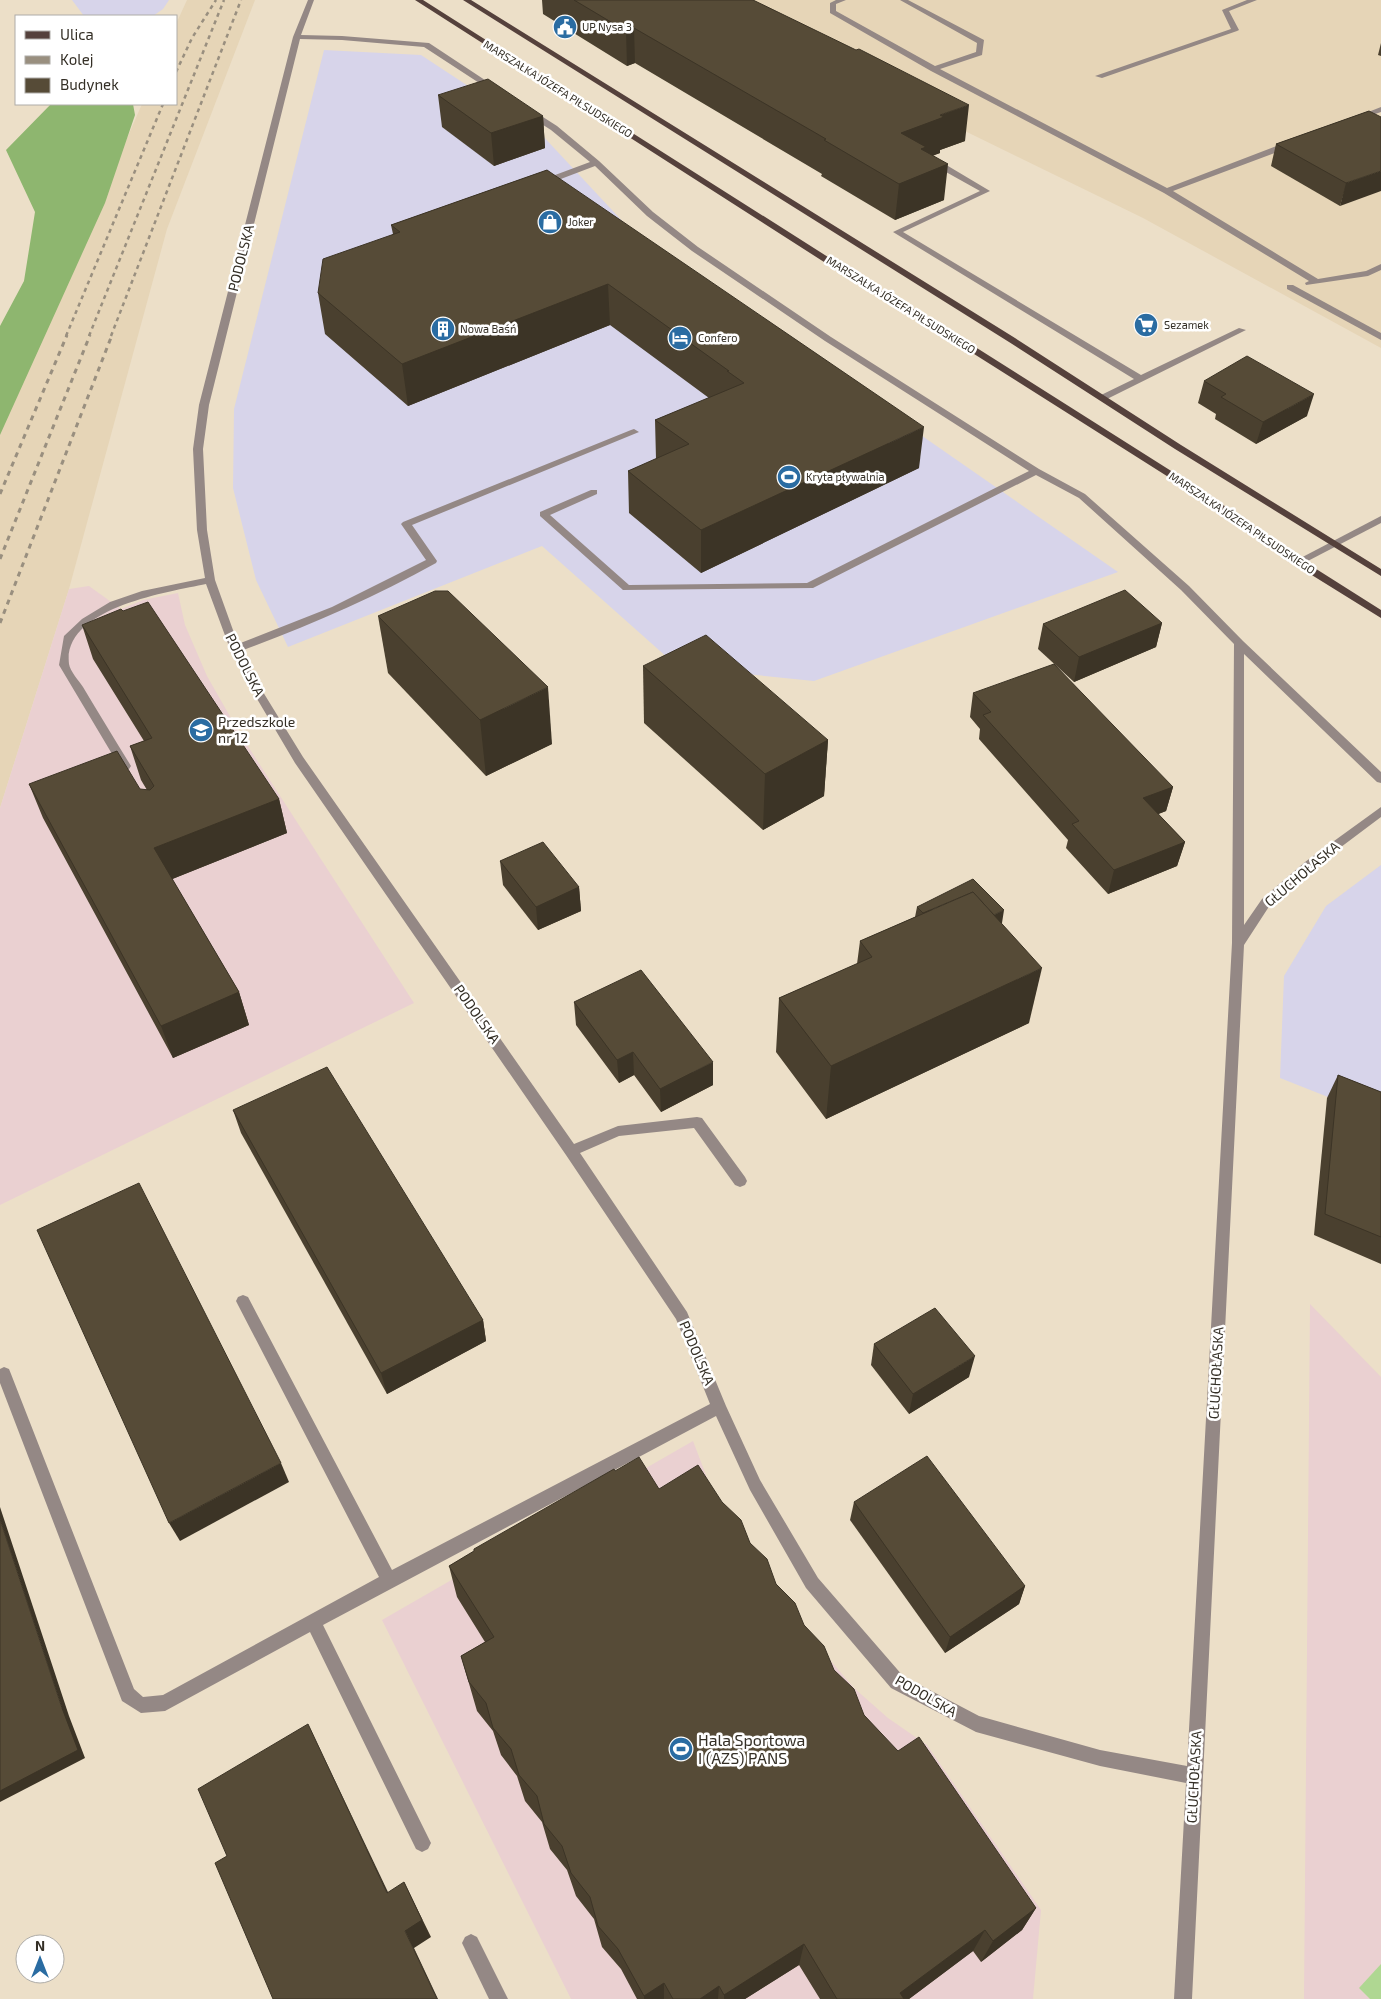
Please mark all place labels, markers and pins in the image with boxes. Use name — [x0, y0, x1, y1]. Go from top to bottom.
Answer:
public building icon: UP Nysa 3 — [552, 14, 578, 40]
place label: UP Nysa 3 — [582, 20, 632, 33]
shop icon: Joker — [537, 209, 563, 235]
place label: Joker — [568, 215, 594, 228]
supermarket icon: Sezamek — [1133, 312, 1159, 338]
building icon: Nowa Baśń — [430, 316, 456, 342]
place label: Sezamek — [1164, 318, 1209, 331]
place label: Nowa Baśń — [460, 322, 516, 335]
hotel icon: Confero — [667, 325, 693, 351]
place label: Confero — [698, 331, 737, 344]
sports icon: Kryta pływalnia — [776, 464, 802, 490]
place label: Kryta pływalnia — [806, 470, 884, 483]
place label: Przedszkole nr 12 — [218, 713, 295, 746]
school or university icon: Przedszkole nr 12 — [188, 717, 214, 743]
place label: Hala Sportowa I (AZS) PANS — [698, 1730, 805, 1767]
sports icon: Hala Sportowa I (AZS) PANS — [668, 1736, 694, 1762]

